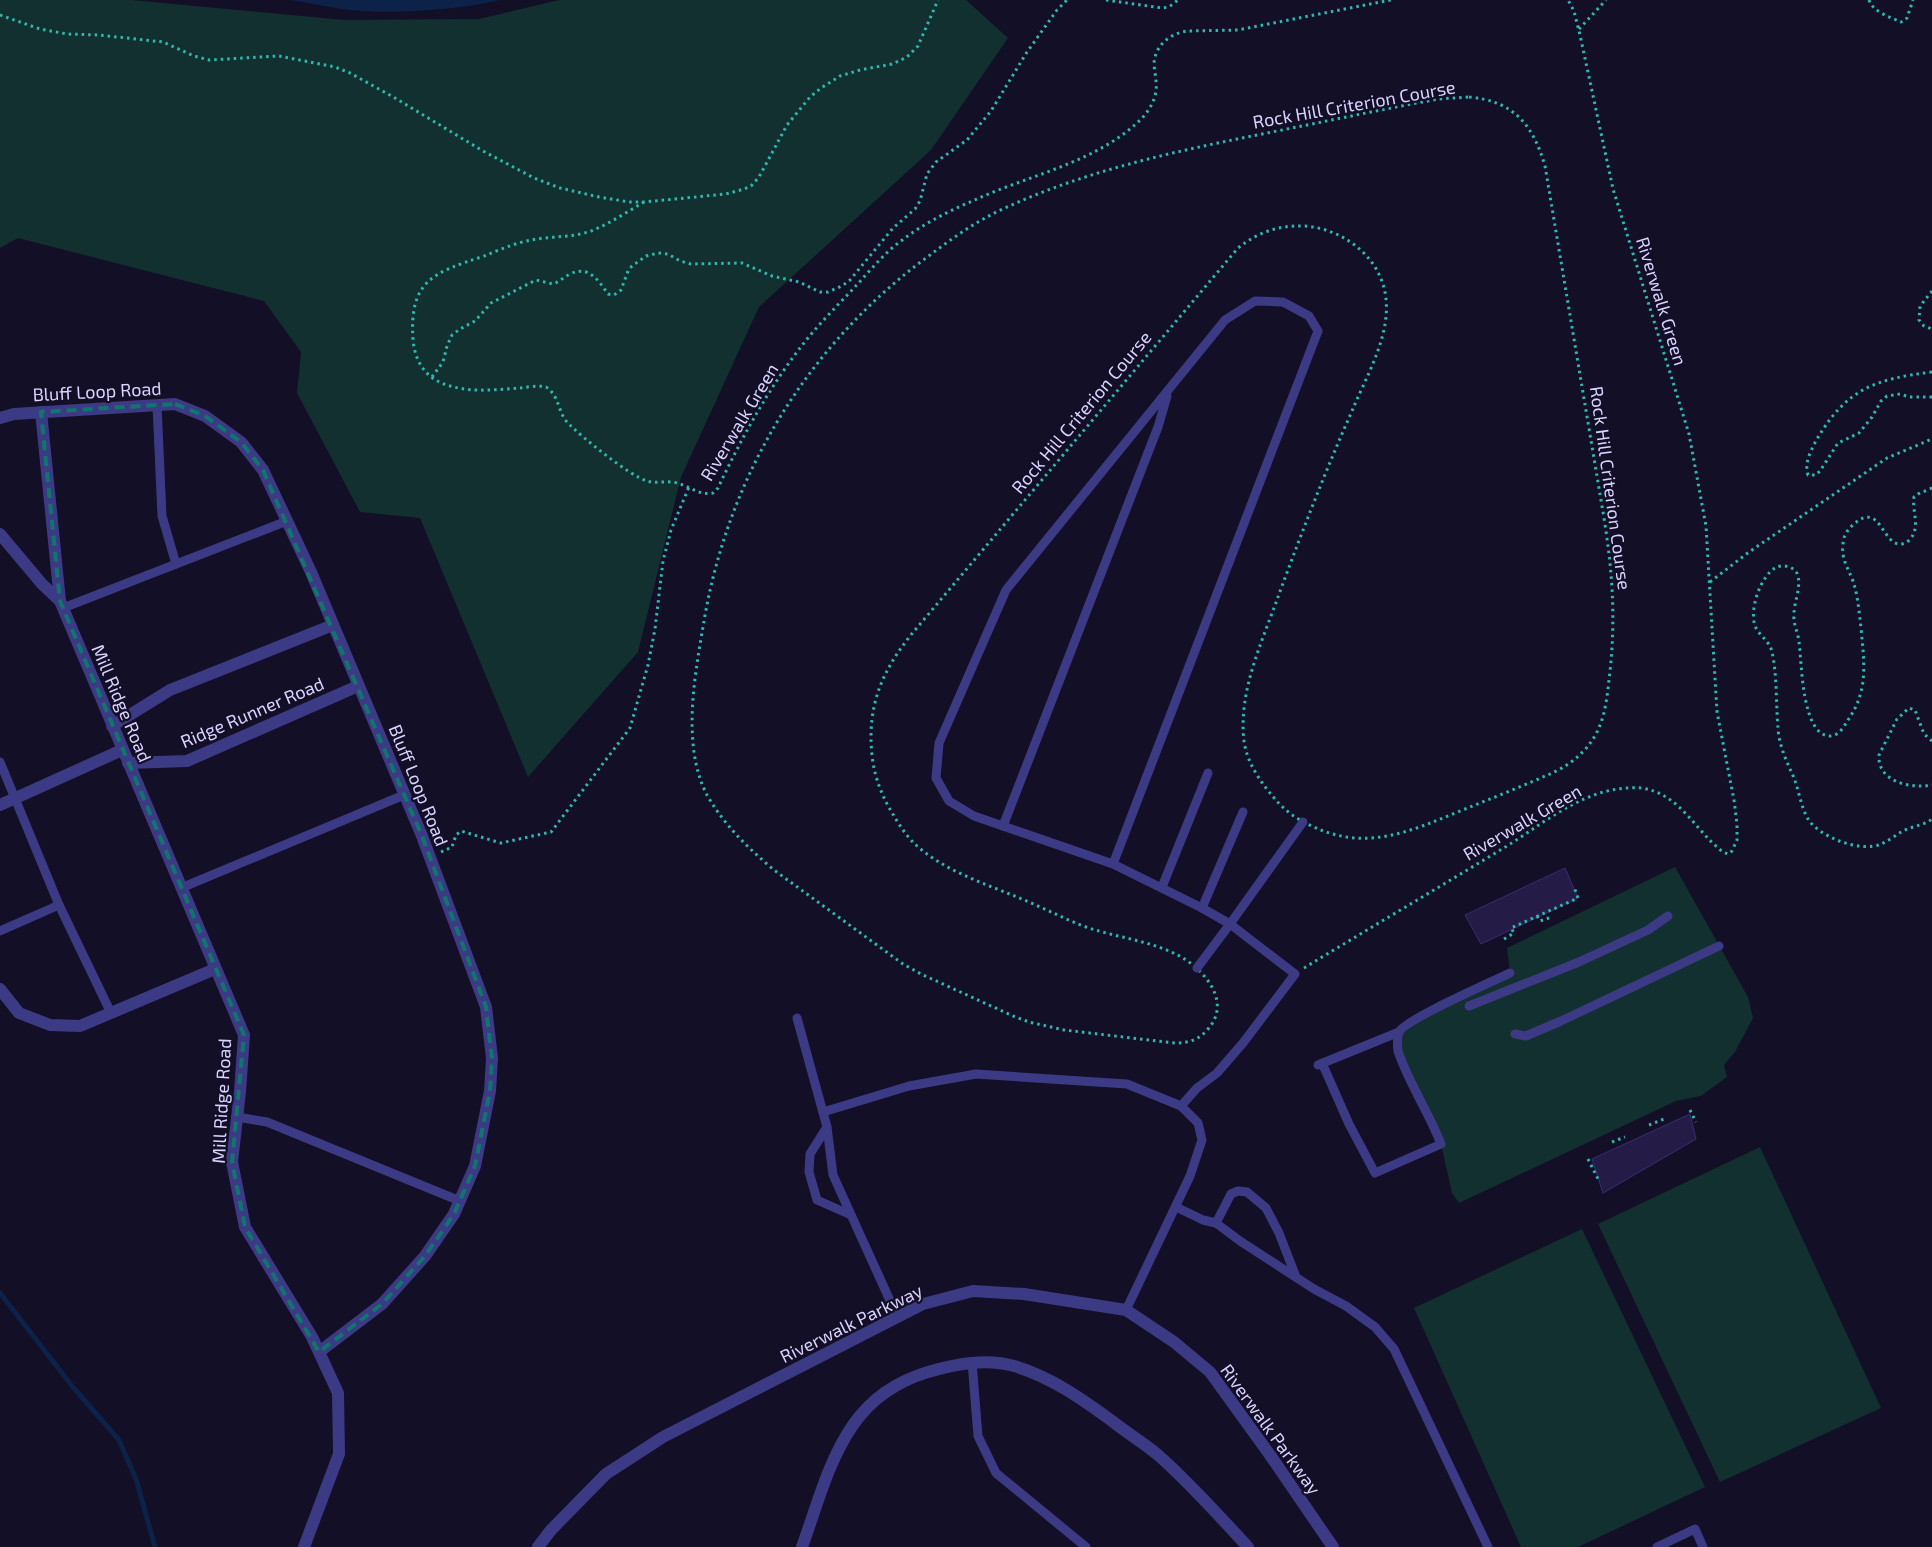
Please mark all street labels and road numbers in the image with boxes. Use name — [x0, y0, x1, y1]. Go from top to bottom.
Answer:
street label: Rock Hill Criterion Course — [1251, 75, 1457, 133]
street label: Riverwalk Green — [1632, 234, 1692, 368]
street label: Rock Hill Criterion Course — [1007, 326, 1155, 498]
street label: Riverwalk Green — [695, 359, 783, 485]
street label: Bluff Loop Road — [32, 377, 162, 405]
street label: Rock Hill Criterion Course — [1586, 385, 1636, 591]
street label: Mill Ridge Road — [87, 641, 157, 765]
street label: Ridge Runner Road — [177, 672, 327, 752]
street label: Bluff Loop Road — [385, 721, 453, 849]
street label: Riverwalk Green — [1459, 779, 1585, 865]
street label: Mill Ridge Road — [207, 1038, 235, 1164]
street label: Riverwalk Parkway — [776, 1279, 926, 1367]
street label: Riverwalk Parkway — [1216, 1359, 1326, 1499]

